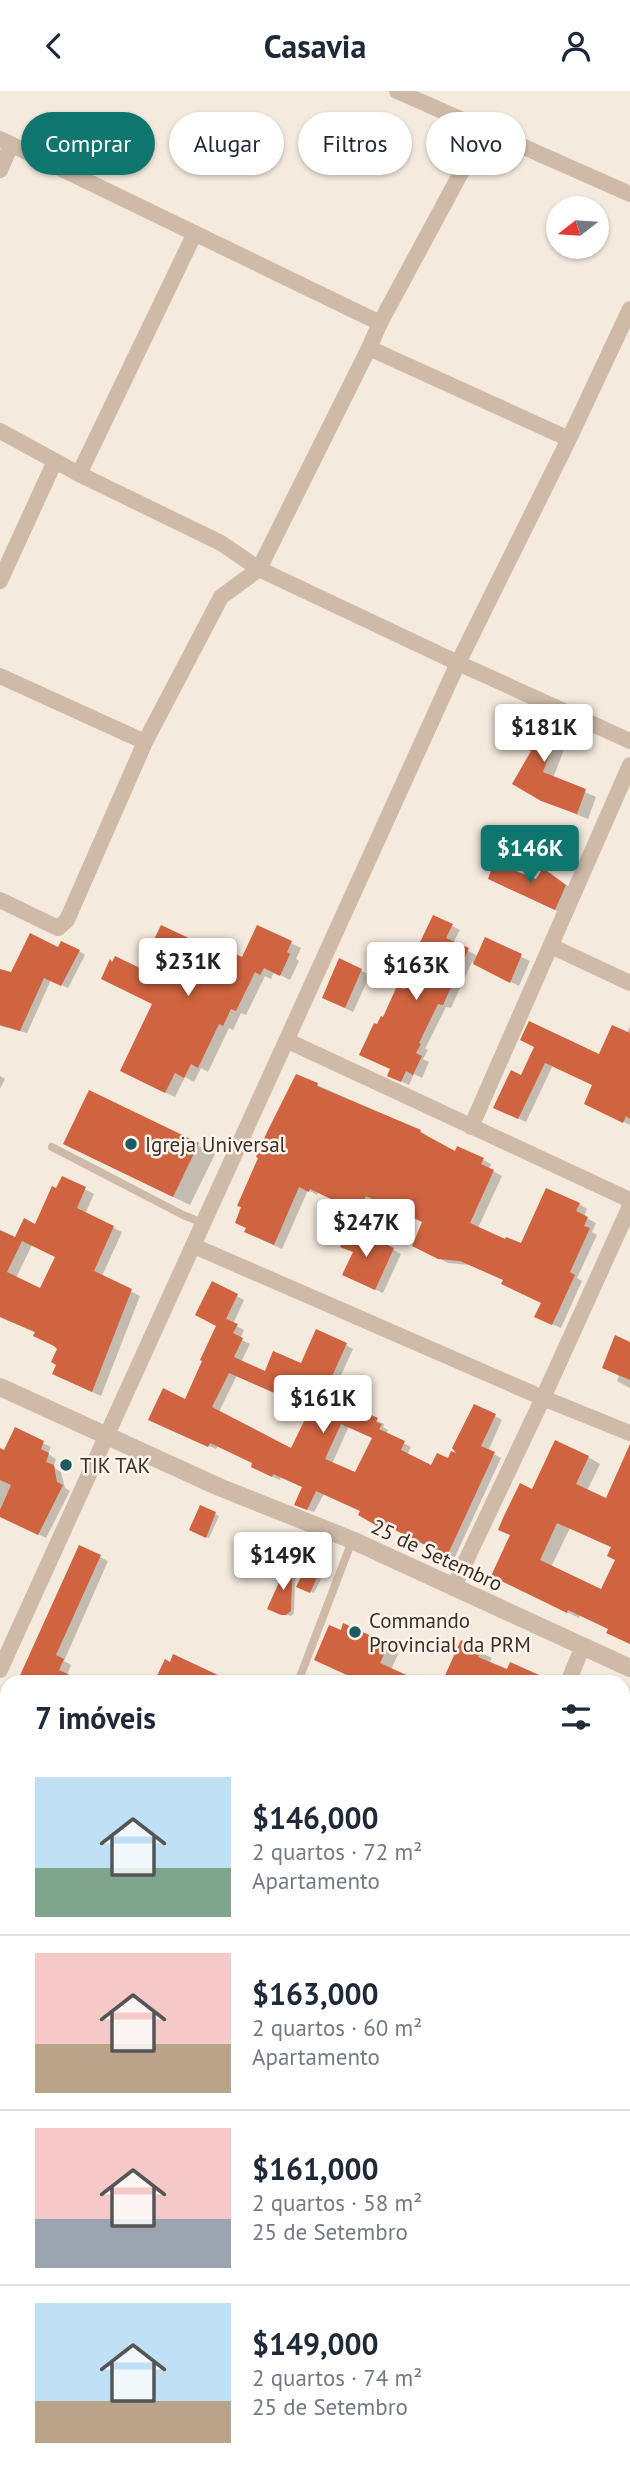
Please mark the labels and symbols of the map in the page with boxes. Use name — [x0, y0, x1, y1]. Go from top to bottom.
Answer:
north arrow — [546, 196, 609, 259]
pin: $181K — [495, 705, 593, 764]
pin: $146K — [481, 825, 579, 885]
pin: $231K — [139, 939, 237, 998]
pin: $163K — [367, 943, 465, 1002]
place label: Igreja Universal — [145, 1131, 286, 1158]
marker: Igreja Universal — [123, 1136, 139, 1152]
pin: $247K — [317, 1199, 415, 1259]
pin: $161K — [274, 1375, 372, 1435]
place label: TIK TAK — [80, 1452, 150, 1479]
marker: TIK TAK — [58, 1457, 74, 1473]
street label: 25 de Setembro — [367, 1513, 507, 1597]
pin: $149K — [234, 1533, 332, 1592]
place label: Commando Provincial da PRM — [369, 1607, 531, 1658]
marker: Commando Provincial da PRM — [347, 1624, 363, 1640]

